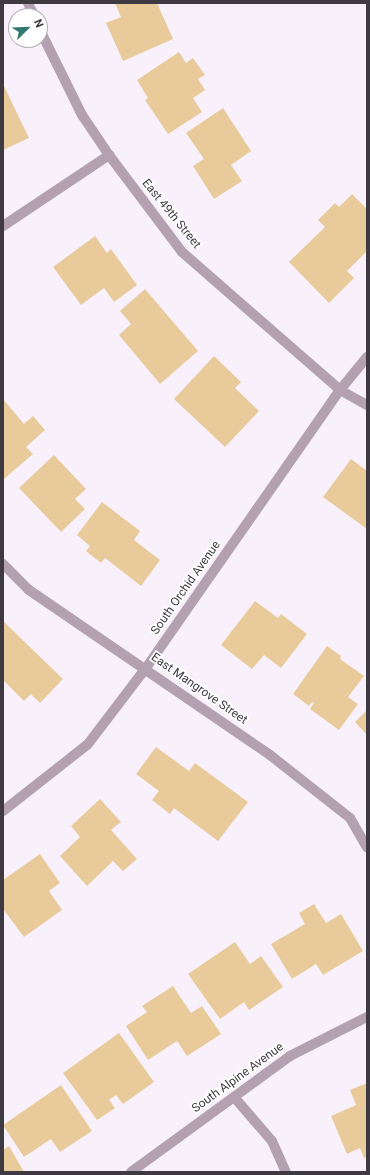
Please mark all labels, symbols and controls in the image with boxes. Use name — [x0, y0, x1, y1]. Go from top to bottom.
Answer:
north arrow — [8, 8, 48, 48]
text: N — [31, 17, 46, 30]
street label: East 49th Street — [139, 176, 203, 252]
street label: South Orchid Avenue — [148, 538, 224, 638]
street label: East Mangrove Street — [148, 650, 250, 728]
street label: South Alpine Avenue — [189, 1040, 287, 1116]

